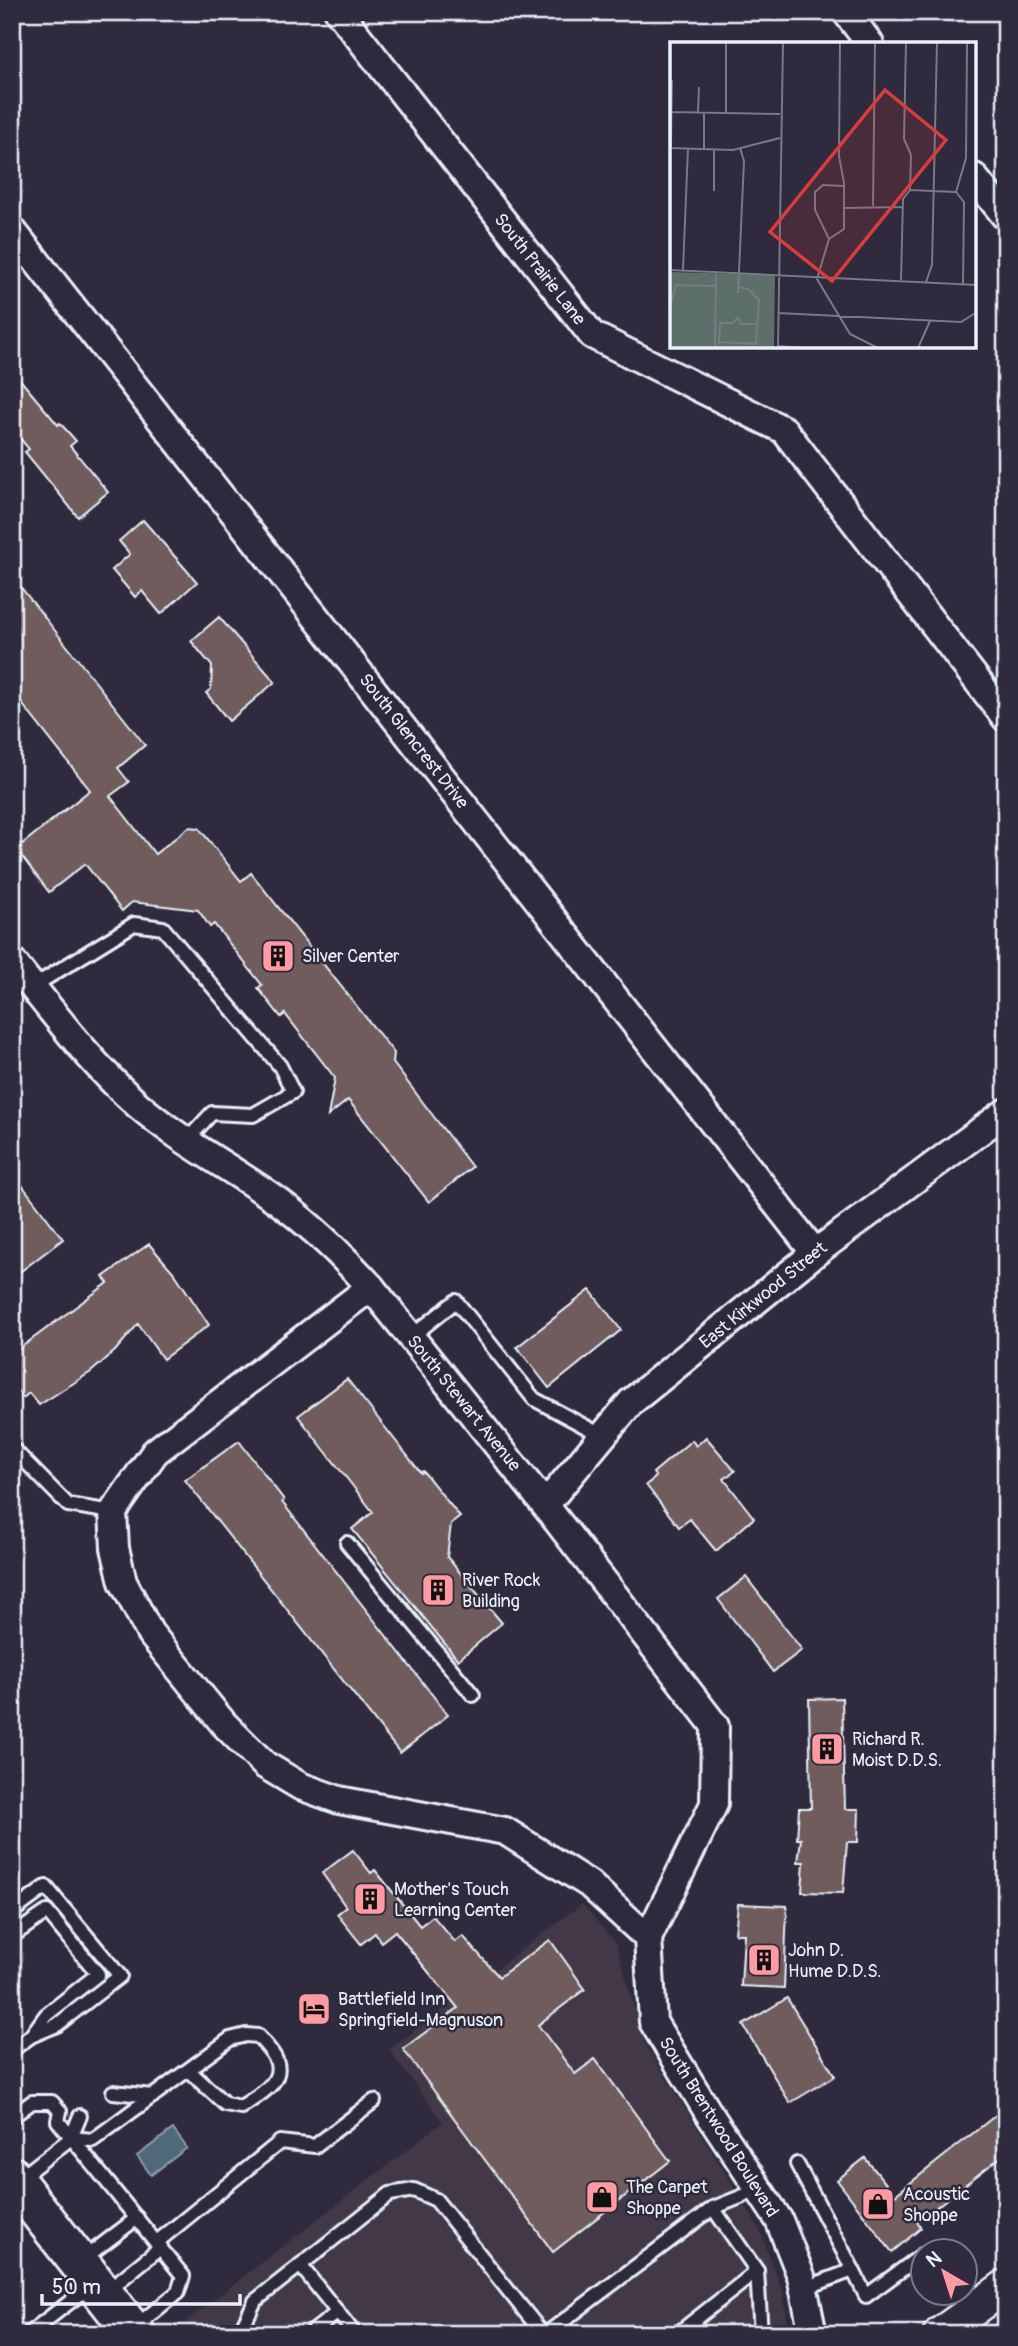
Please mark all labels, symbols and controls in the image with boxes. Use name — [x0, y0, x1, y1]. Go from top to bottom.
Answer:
inset map — [670, 42, 976, 348]
street label: South Prairie Lane — [489, 209, 591, 330]
street label: South Glencrest Drive — [354, 669, 474, 814]
building icon: Silver Center — [259, 937, 297, 975]
place label: Silver Center — [302, 945, 400, 968]
street label: East Kirkwood Street — [695, 1236, 833, 1354]
street label: South Stewart Avenue — [402, 1330, 526, 1476]
place label: River Rock Building — [462, 1569, 541, 1613]
building icon: River Rock Building — [419, 1571, 457, 1609]
place label: Richard R. Moist D.D.S. — [852, 1728, 942, 1772]
building icon: Richard R. Moist D.D.S. — [808, 1730, 846, 1768]
place label: Mother's Touch Learning Center — [394, 1878, 517, 1922]
building icon: Mother's Touch Learning Center — [351, 1880, 389, 1918]
place label: John D. Hume D.D.S. — [788, 1939, 882, 1983]
building icon: John D. Hume D.D.S. — [745, 1941, 783, 1979]
place label: Battlefield Inn Springfield-Magnuson — [338, 1988, 503, 2032]
hotel icon: Battlefield Inn Springfield-Magnuson — [295, 1990, 333, 2028]
street label: South Brentwood Boulevard — [654, 2033, 784, 2222]
place label: The Carpet Shoppe — [626, 2176, 708, 2220]
shop icon: The Carpet Shoppe — [583, 2178, 621, 2216]
place label: Acoustic Shoppe — [903, 2183, 970, 2227]
shop icon: Acoustic Shoppe — [859, 2185, 897, 2223]
north arrow — [909, 2238, 979, 2308]
text: N — [921, 2246, 947, 2273]
scale bar — [42, 2262, 240, 2306]
text: 50 m — [52, 2274, 101, 2301]

